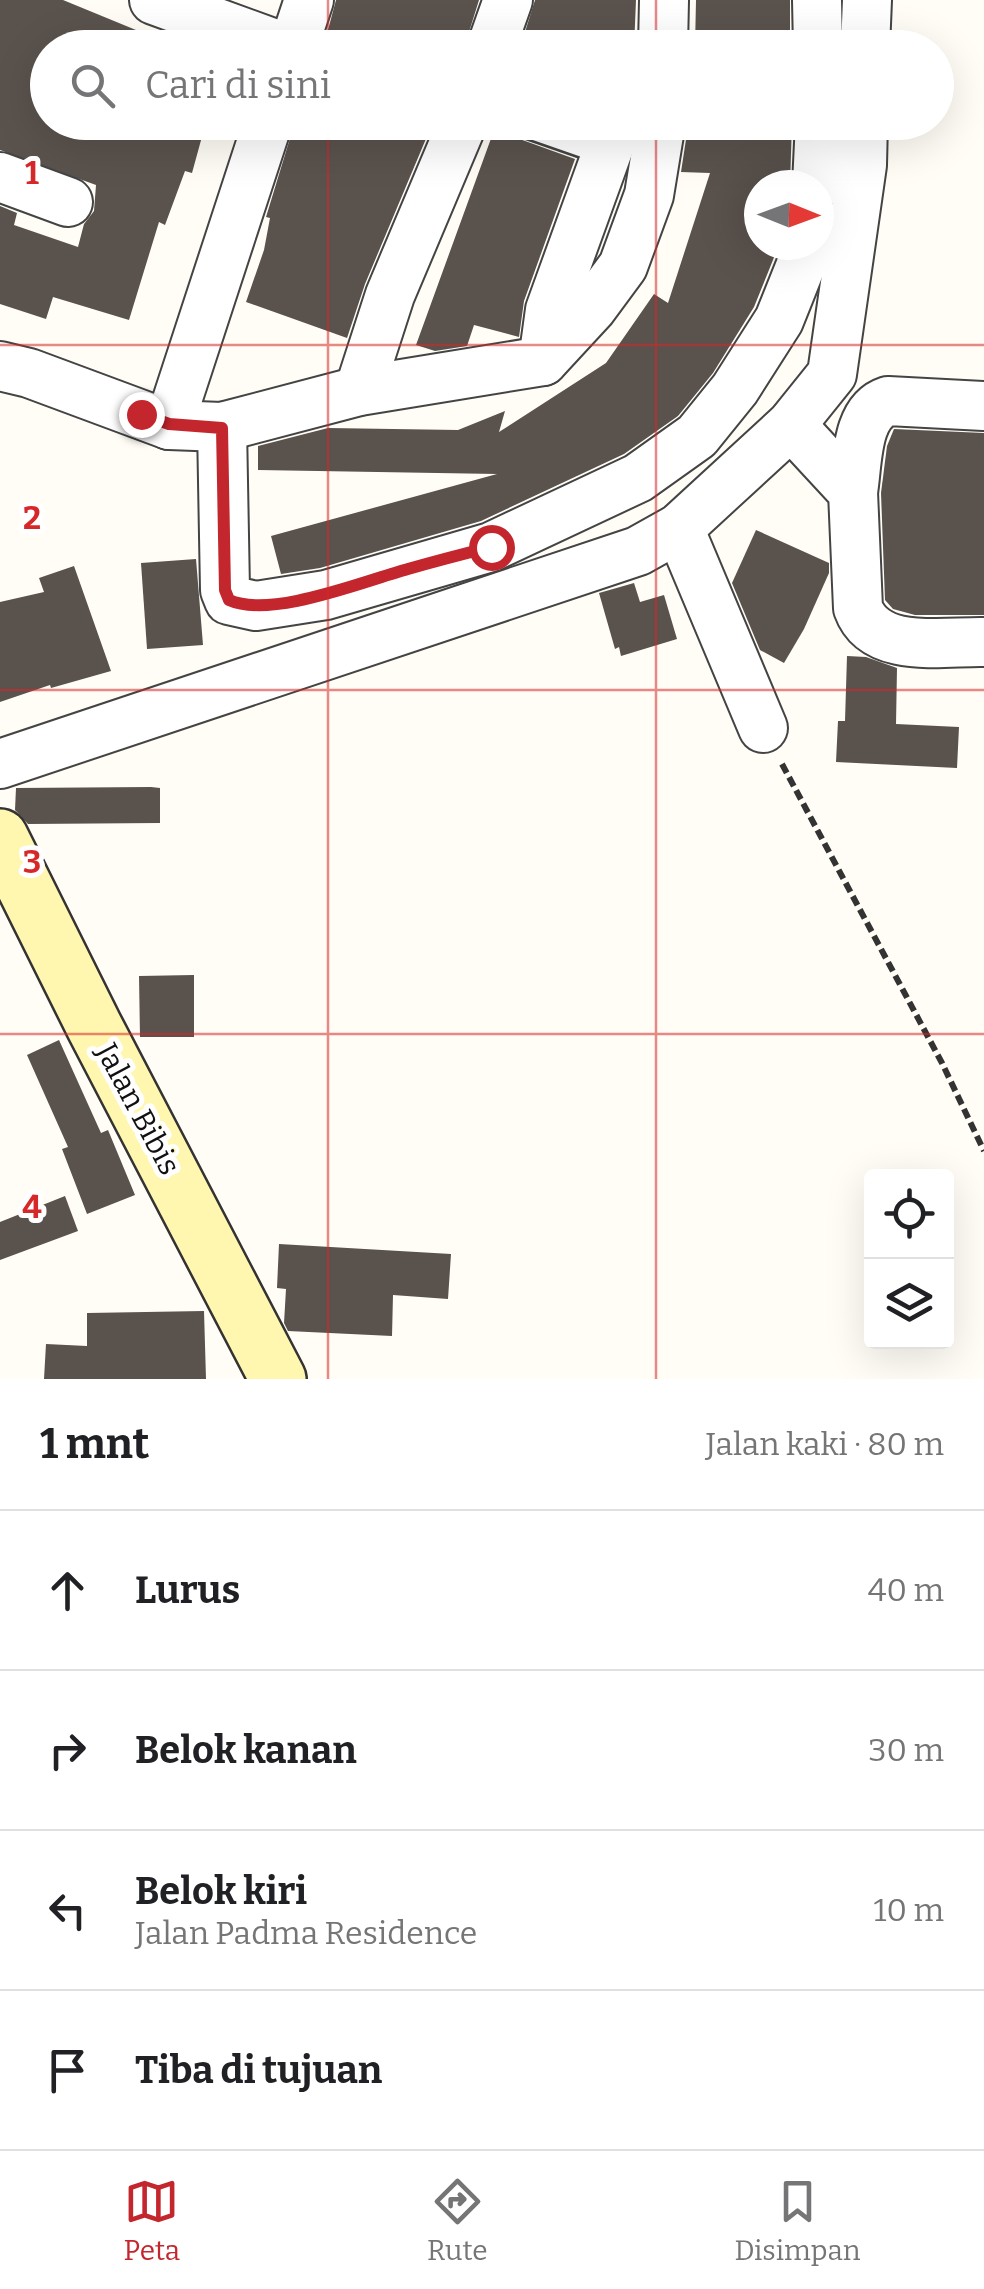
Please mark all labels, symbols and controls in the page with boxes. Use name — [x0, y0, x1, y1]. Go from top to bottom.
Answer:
search box — [30, 30, 954, 140]
icon: search — [65, 58, 120, 113]
text: Cari di sini — [145, 62, 331, 108]
text: 1 — [25, 154, 39, 192]
north arrow — [744, 170, 834, 260]
route end — [119, 392, 165, 438]
text: 2 — [23, 499, 41, 537]
route start — [469, 525, 515, 571]
text: 3 — [23, 843, 41, 881]
street label: Jalan Bibis — [88, 1036, 188, 1181]
map controls — [864, 1169, 954, 1349]
button: locate — [864, 1169, 954, 1259]
text: 4 — [22, 1188, 42, 1226]
button: layers — [864, 1259, 954, 1349]
text: 1 mnt — [40, 1419, 149, 1469]
text: Jalan kaki · 80 m — [706, 1425, 944, 1463]
icon: ahead — [40, 1563, 95, 1618]
text: Lurus — [135, 1567, 240, 1613]
text: 40 m — [868, 1571, 944, 1609]
icon: right — [40, 1723, 95, 1778]
text: Belok kanan — [135, 1727, 357, 1773]
text: 30 m — [868, 1731, 944, 1769]
text: Belok kiri — [135, 1868, 307, 1914]
icon: left — [40, 1883, 95, 1938]
text: 10 m — [874, 1891, 944, 1929]
text: Jalan Padma Residence — [135, 1914, 477, 1952]
icon: arrive — [40, 2043, 95, 2098]
text: Tiba di tujuan — [135, 2047, 382, 2093]
tab: Peta — [123, 2174, 180, 2267]
tab: Rute — [427, 2174, 487, 2267]
tab: Disimpan — [734, 2174, 861, 2267]

